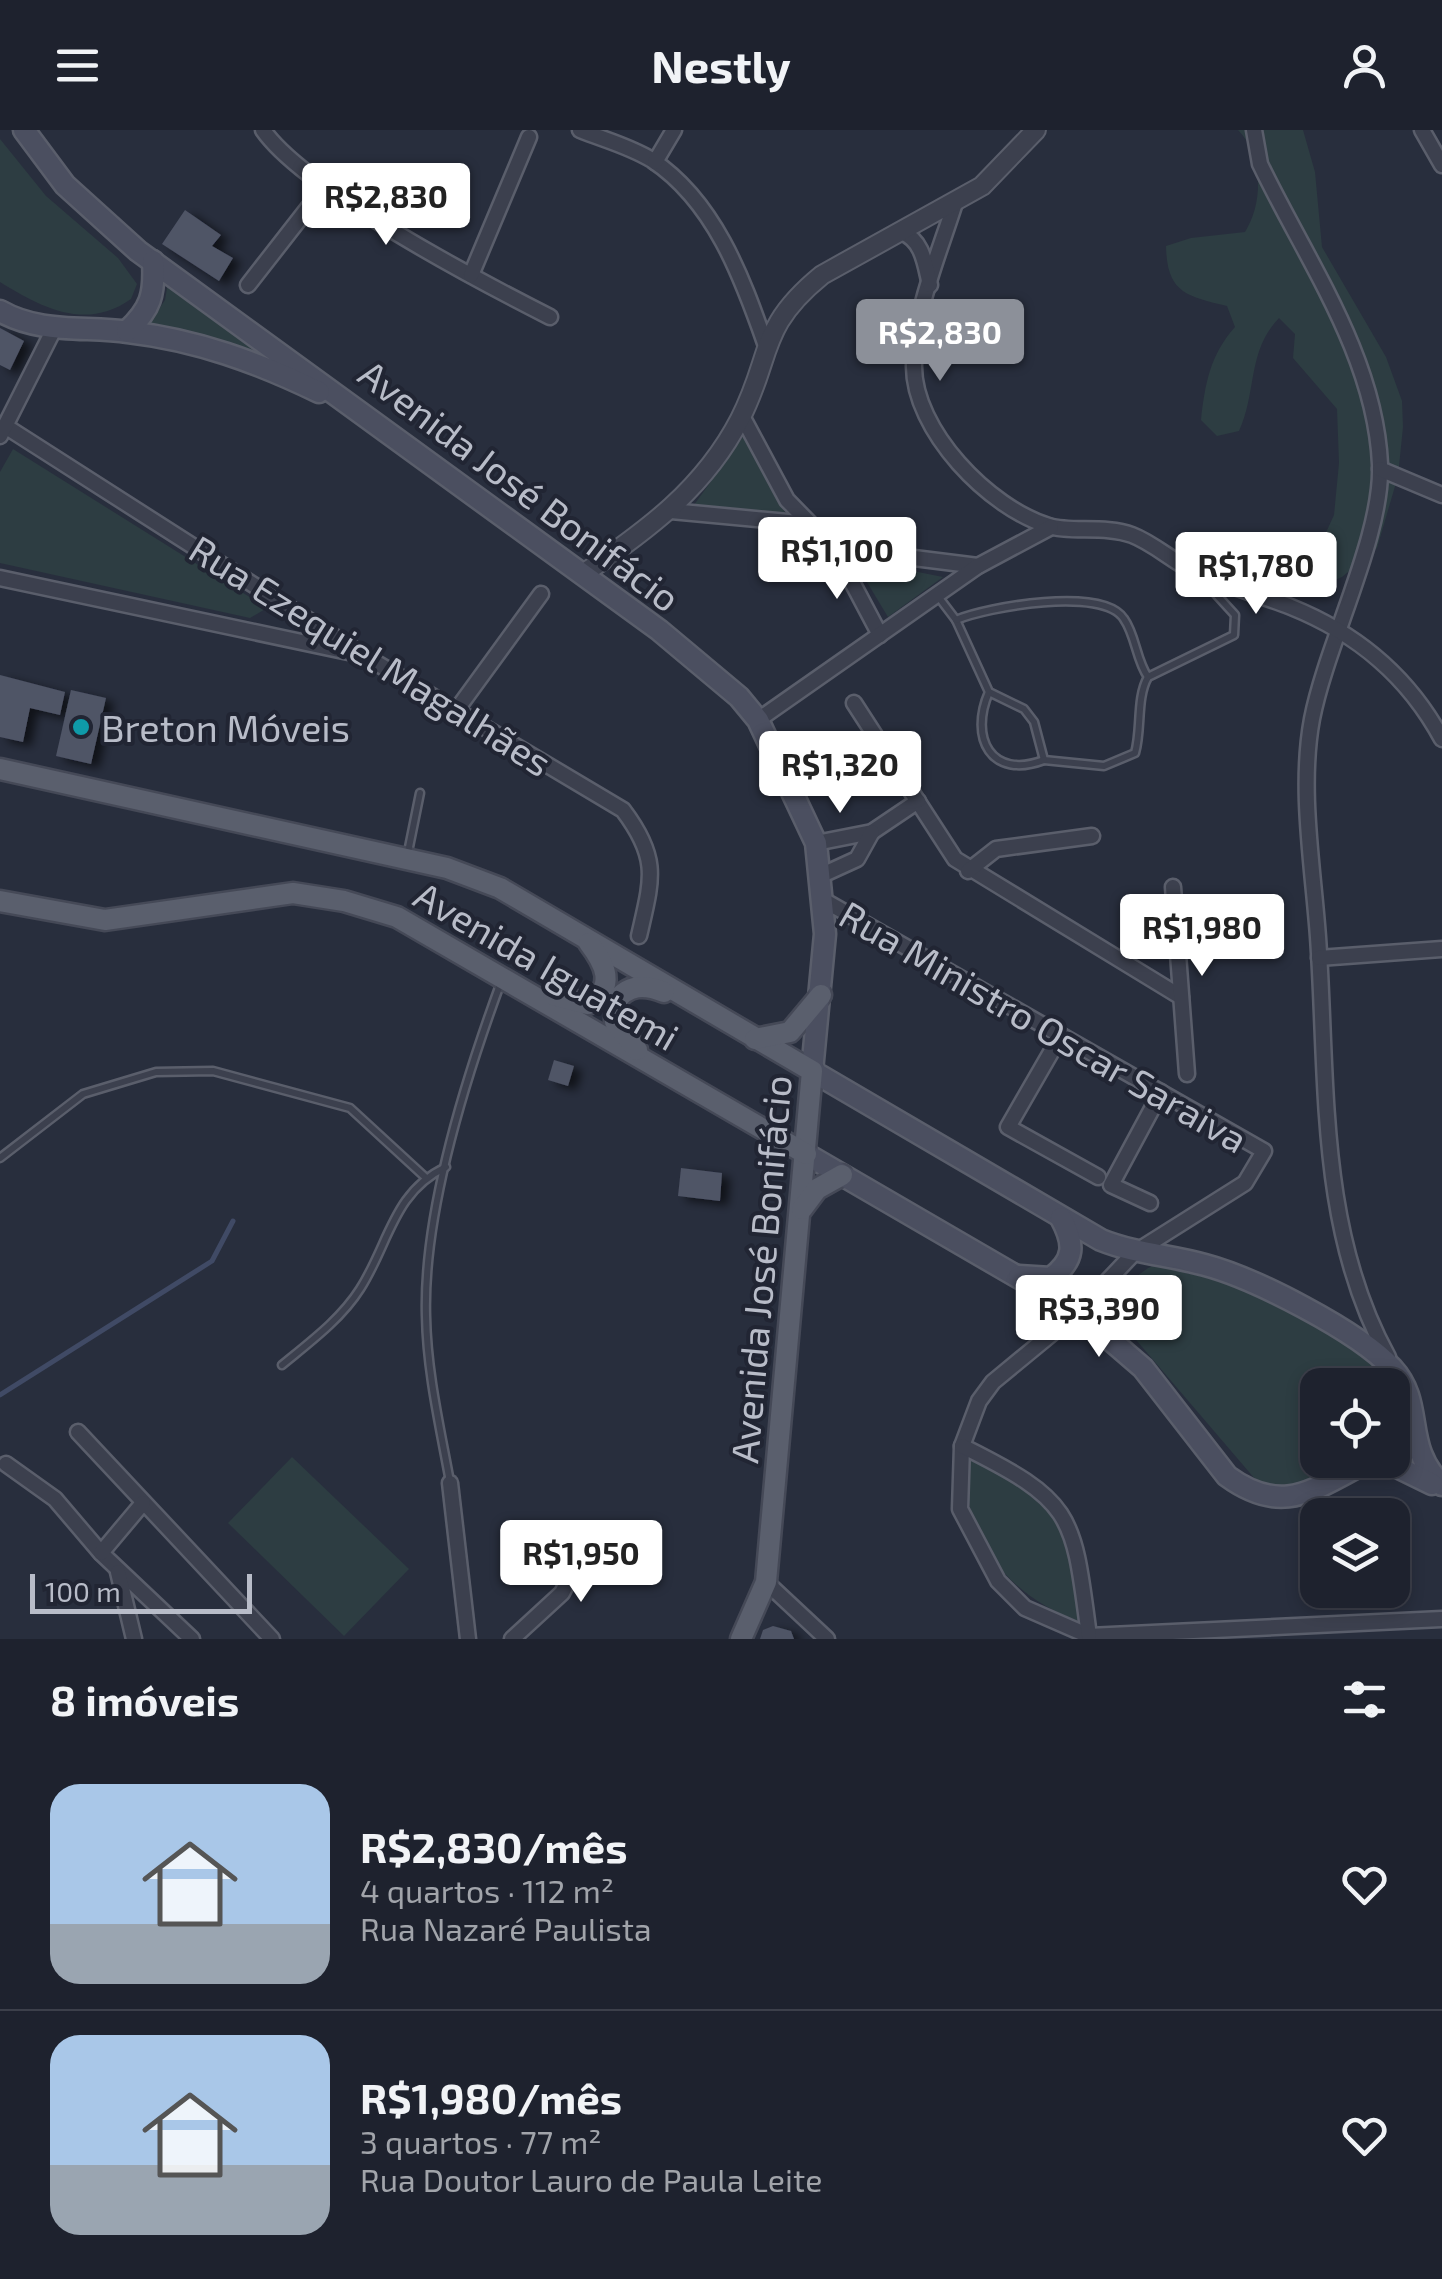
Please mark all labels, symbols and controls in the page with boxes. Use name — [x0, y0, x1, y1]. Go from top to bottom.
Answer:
icon: menu — [50, 38, 105, 93]
text: Nestly — [651, 38, 791, 92]
icon: person — [1337, 38, 1392, 93]
pin: R$2,830 — [294, 163, 478, 248]
text: R$2,830 — [324, 176, 448, 214]
pin: R$2,830 — [848, 299, 1032, 384]
text: R$2,830 — [878, 312, 1002, 350]
street label: Avenida José Bonifácio — [351, 349, 689, 621]
pin: R$1,100 — [745, 517, 929, 602]
street label: Rua Ezequiel Magalhães — [182, 525, 560, 785]
text: R$1,100 — [780, 530, 894, 568]
pin: R$1,780 — [1164, 532, 1348, 617]
text: R$1,780 — [1198, 545, 1314, 583]
place label: Breton Móveis — [101, 704, 350, 750]
marker: Breton Móveis — [70, 716, 92, 738]
pin: R$1,320 — [748, 731, 932, 816]
text: R$1,320 — [781, 744, 899, 782]
street label: Avenida Iguatemi — [407, 871, 687, 1059]
street label: Rua Ministro Oscar Saraiva — [832, 890, 1256, 1162]
pin: R$1,980 — [1110, 894, 1294, 979]
text: R$1,980 — [1142, 907, 1262, 945]
street label: Avenida José Bonifácio — [720, 1073, 800, 1465]
pin: R$3,390 — [1007, 1275, 1191, 1360]
text: R$3,390 — [1038, 1288, 1160, 1326]
map controls — [1300, 1368, 1410, 1608]
button: locate — [1300, 1368, 1410, 1478]
button: layers — [1300, 1498, 1410, 1608]
pin: R$1,950 — [489, 1520, 673, 1605]
text: R$1,950 — [522, 1533, 640, 1571]
scale bar — [30, 1569, 252, 1614]
text: 100 m — [45, 1574, 121, 1608]
icon: filters — [1337, 1672, 1392, 1727]
text: 8 imóveis — [50, 1674, 239, 1724]
text: R$2,830/mês — [360, 1821, 627, 1871]
icon: home — [130, 1824, 250, 1944]
icon: heart — [1337, 1857, 1392, 1912]
text: 4 quartos · 112 m² — [360, 1871, 614, 1909]
text: Rua Nazaré Paulista — [360, 1909, 652, 1947]
text: R$1,980/mês — [360, 2072, 622, 2122]
icon: home — [130, 2075, 250, 2195]
icon: heart — [1337, 2108, 1392, 2163]
text: 3 quartos · 77 m² — [360, 2122, 601, 2160]
text: Rua Doutor Lauro de Paula Leite — [360, 2160, 822, 2198]

